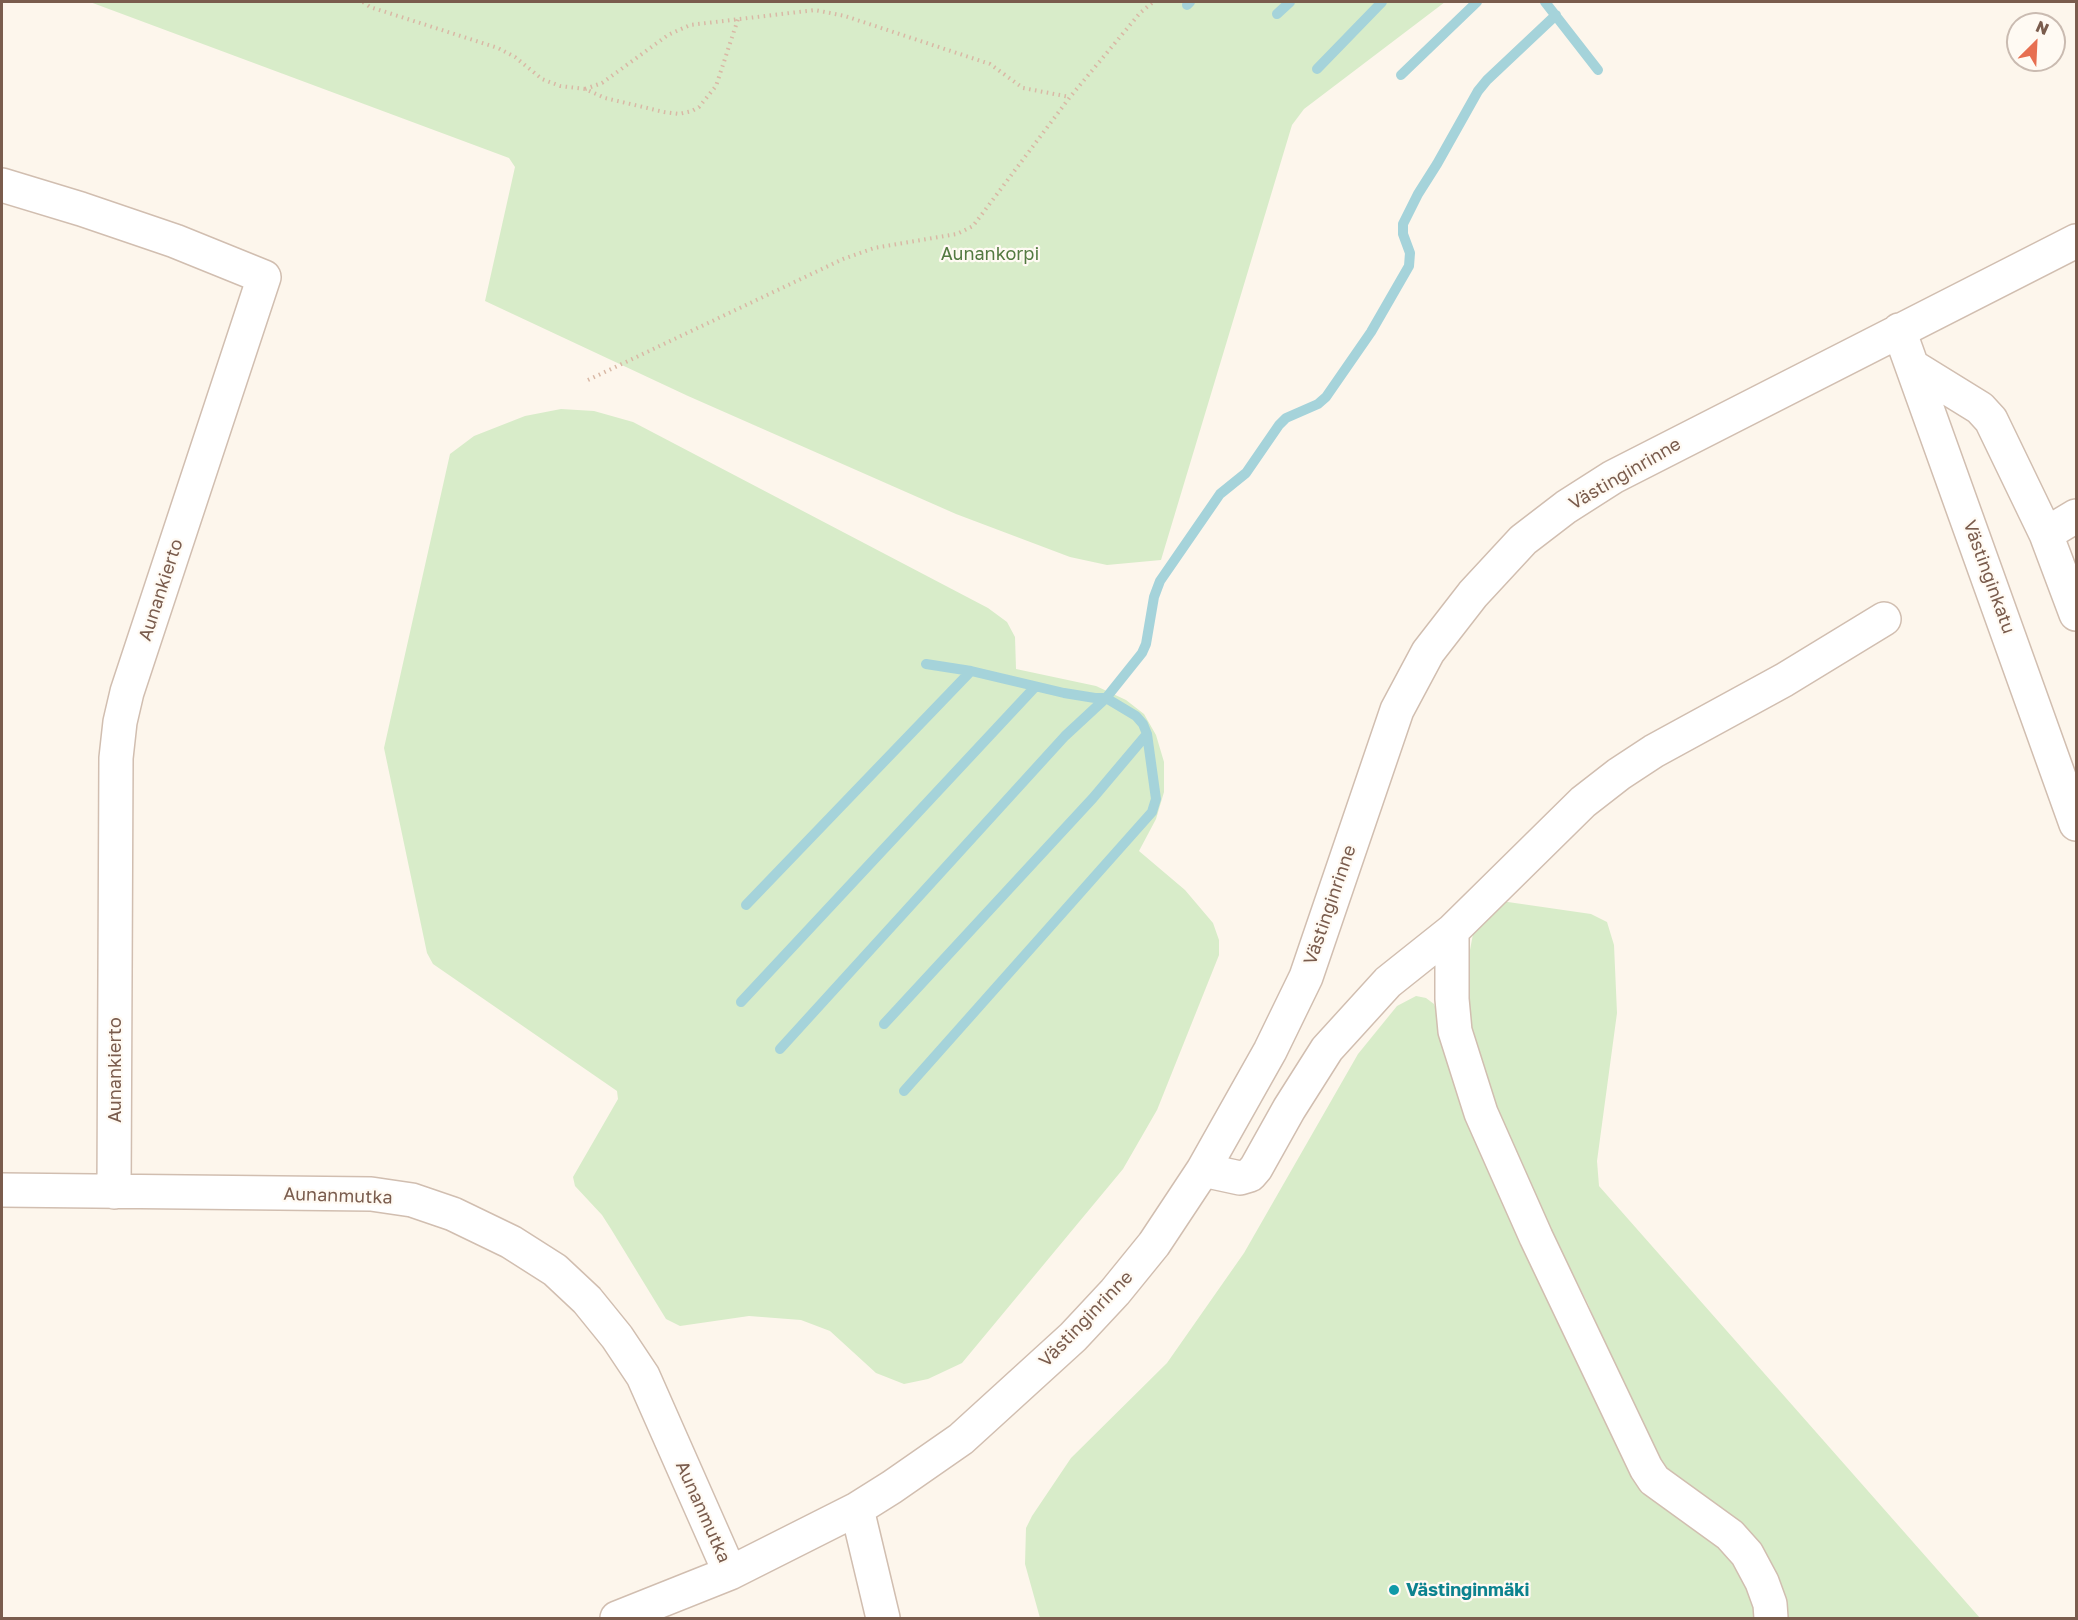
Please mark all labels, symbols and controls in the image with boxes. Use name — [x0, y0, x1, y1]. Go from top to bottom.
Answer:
north arrow — [2006, 12, 2066, 72]
text: N — [2033, 16, 2052, 39]
park label: Aunankorpi — [941, 243, 1039, 265]
street label: Västinginrinne — [1565, 433, 1685, 515]
street label: Västinginkatu — [1959, 517, 2019, 637]
street label: Aunankierto — [134, 536, 188, 644]
street label: Västinginrinne — [1299, 842, 1361, 968]
street label: Aunankierto — [104, 1017, 126, 1123]
street label: Aunanmutka — [283, 1183, 393, 1209]
street label: Västinginrinne — [1035, 1266, 1137, 1372]
street label: Aunanmutka — [671, 1458, 735, 1566]
place label: Västinginmäki — [1406, 1579, 1530, 1601]
marker: Västinginmäki — [1387, 1583, 1401, 1597]

